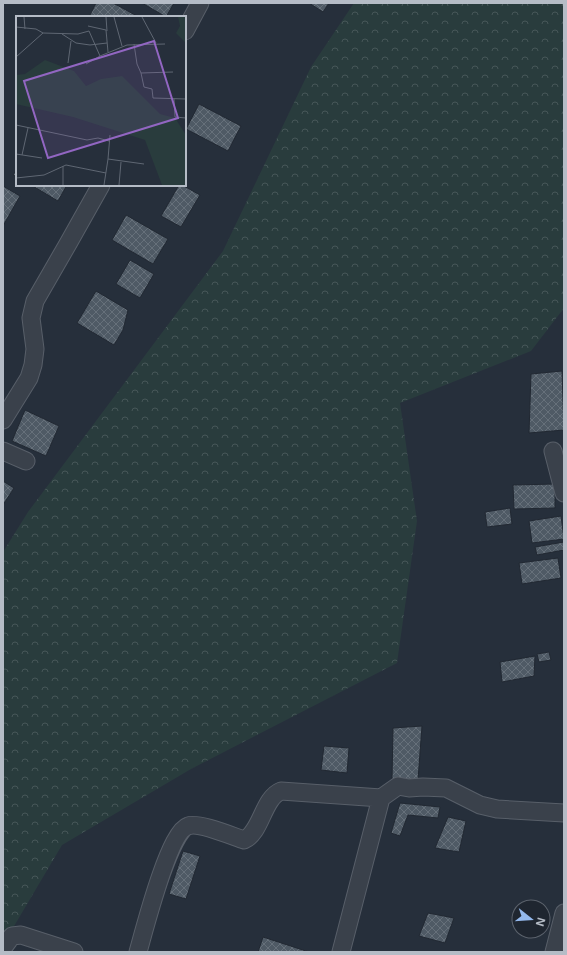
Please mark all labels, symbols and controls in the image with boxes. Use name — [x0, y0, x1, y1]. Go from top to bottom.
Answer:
inset map — [16, 16, 186, 186]
north arrow — [511, 899, 551, 939]
text: N — [533, 916, 548, 928]

